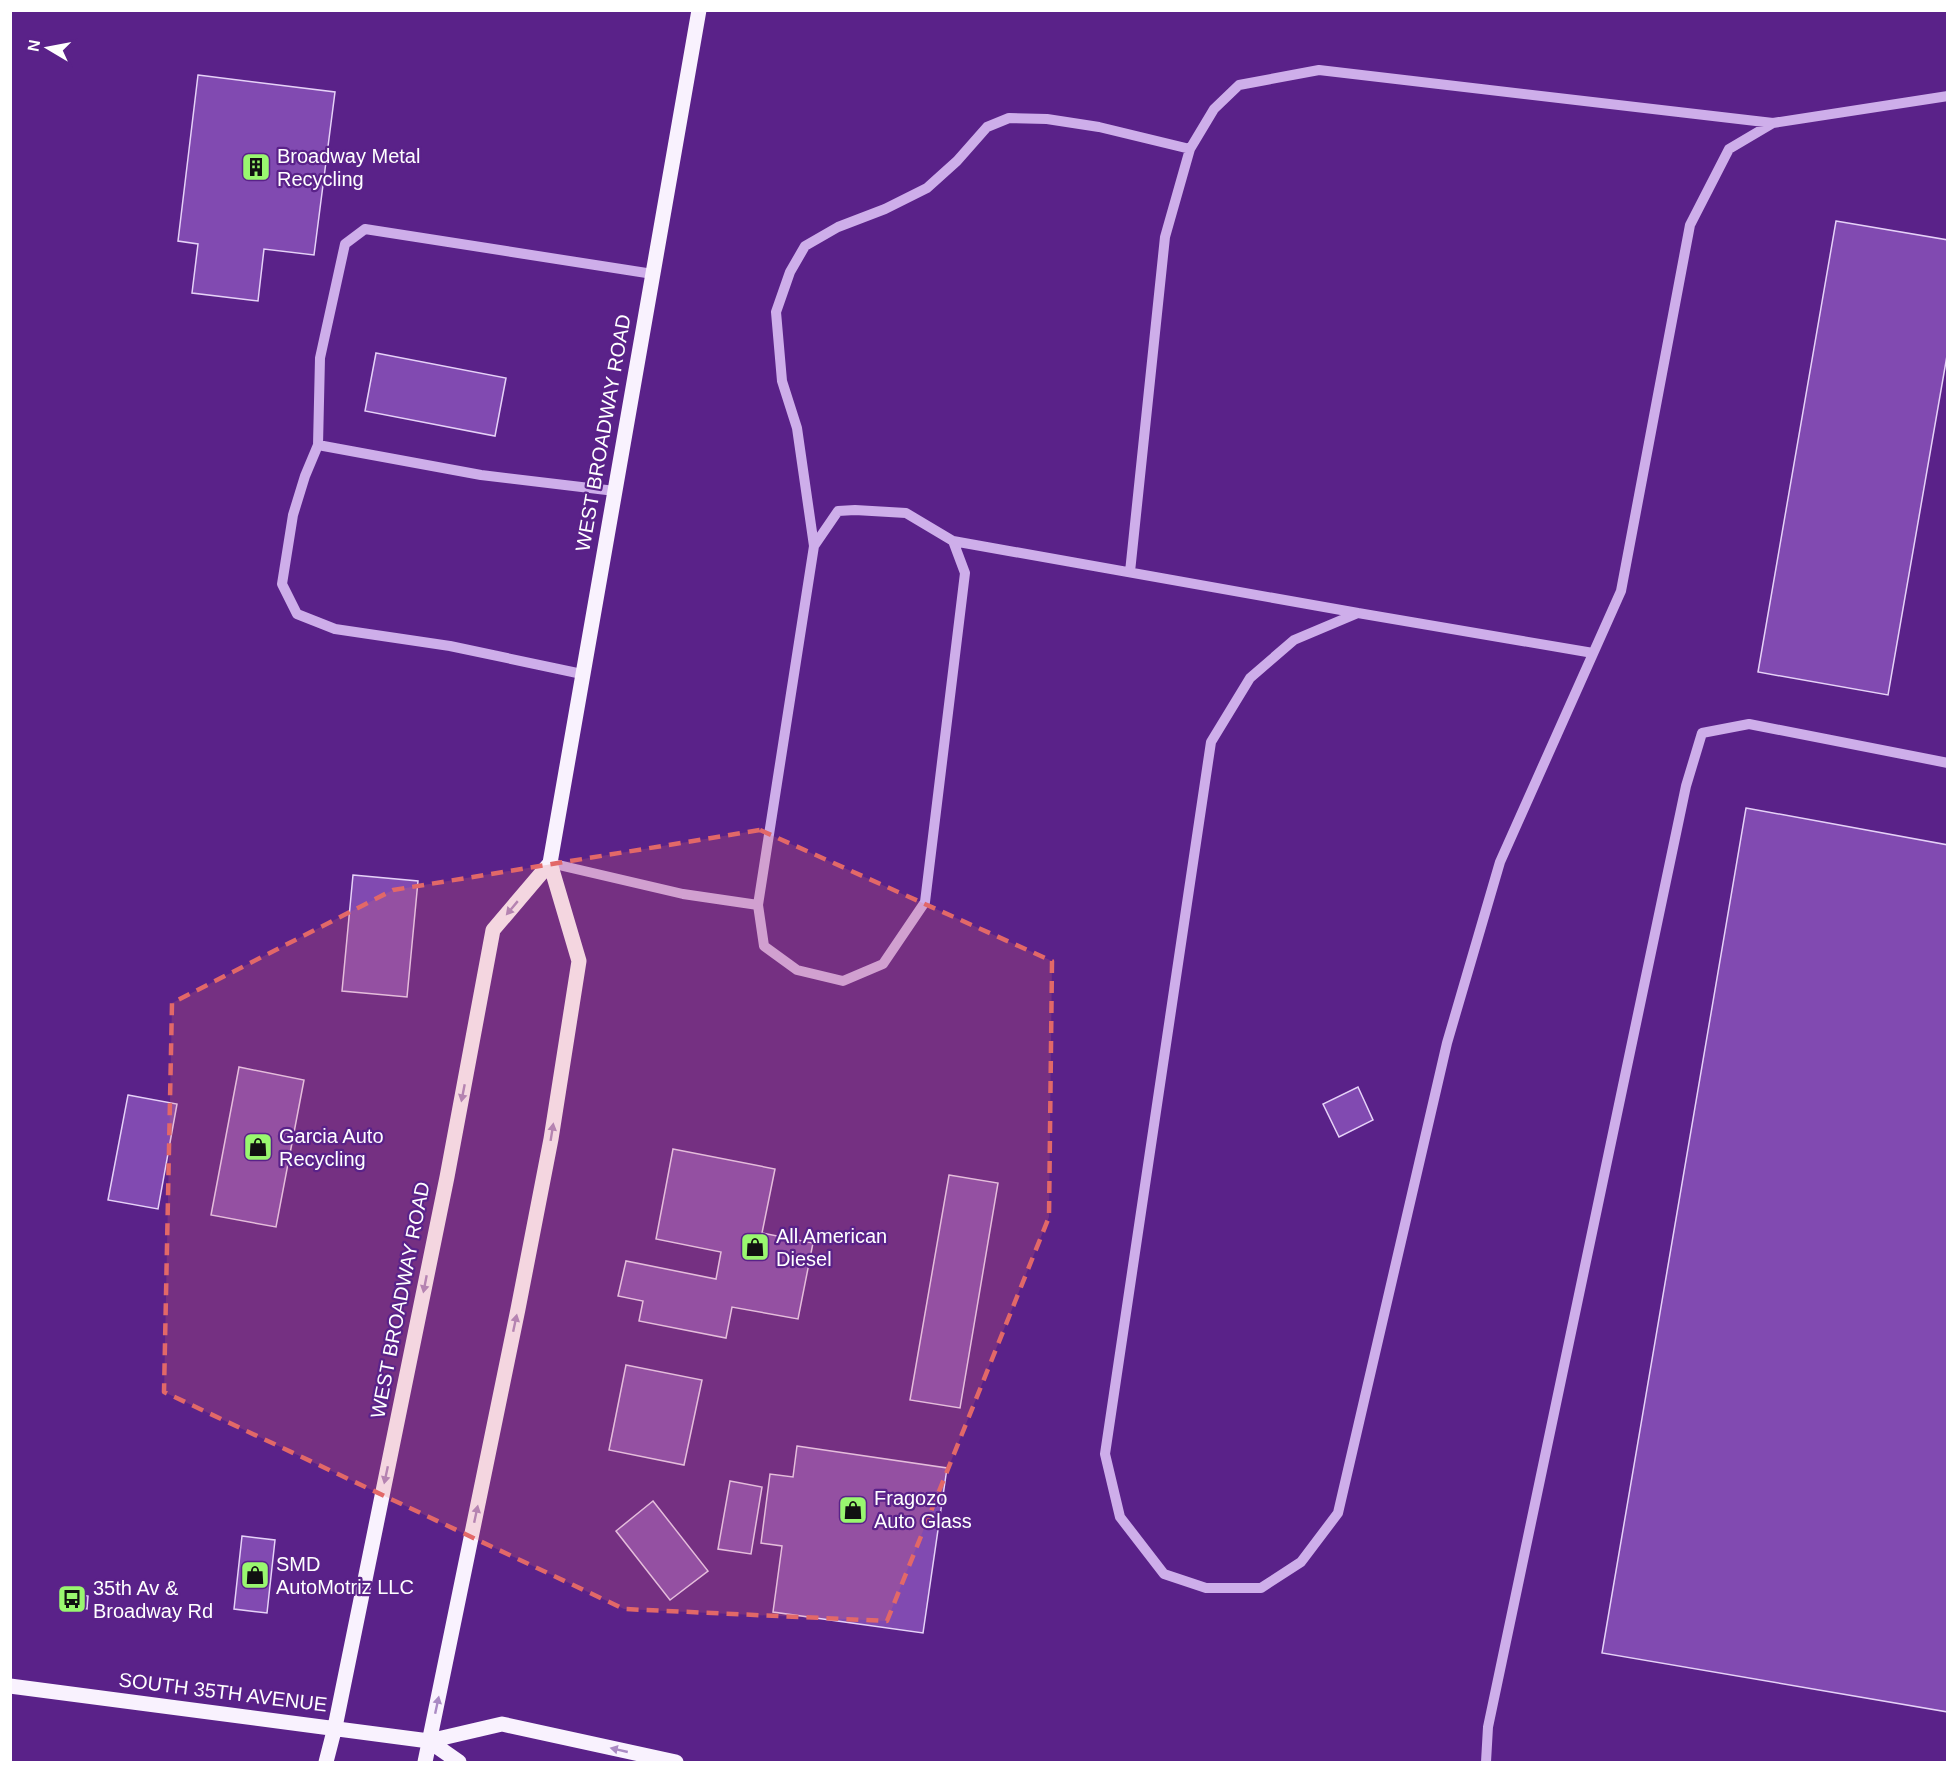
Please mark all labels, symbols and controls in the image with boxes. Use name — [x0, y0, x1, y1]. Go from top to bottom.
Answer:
north arrow — [18, 18, 78, 78]
text: N — [24, 38, 43, 53]
place label: Broadway Metal Recycling — [277, 145, 420, 190]
building icon: Broadway Metal Recycling — [240, 151, 272, 183]
street label: WEST BROADWAY ROAD — [571, 313, 635, 553]
one-way arrow — [506, 900, 519, 916]
one-way arrow — [458, 1084, 467, 1103]
one-way arrow — [547, 1122, 556, 1141]
place label: Garcia Auto Recycling — [279, 1125, 384, 1170]
shop icon: Garcia Auto Recycling — [242, 1131, 274, 1163]
street label: WEST BROADWAY ROAD — [366, 1180, 434, 1420]
place label: All American Diesel — [776, 1225, 887, 1270]
shop icon: All American Diesel — [739, 1231, 771, 1263]
one-way arrow — [420, 1275, 429, 1294]
one-way arrow — [511, 1314, 520, 1333]
one-way arrow — [381, 1466, 390, 1485]
place label: Fragozo Auto Glass — [874, 1487, 972, 1532]
shop icon: Fragozo Auto Glass — [837, 1494, 869, 1526]
one-way arrow — [472, 1505, 482, 1524]
place label: SMD AutoMotriz LLC — [276, 1553, 414, 1598]
shop icon: SMD AutoMotriz LLC — [239, 1559, 271, 1591]
place label: 35th Av & Broadway Rd — [93, 1577, 213, 1622]
bus stop icon: 35th Av & Broadway Rd — [56, 1583, 88, 1615]
street label: SOUTH 35TH AVENUE — [118, 1668, 328, 1716]
one-way arrow — [433, 1696, 442, 1715]
one-way arrow — [609, 1745, 628, 1754]

